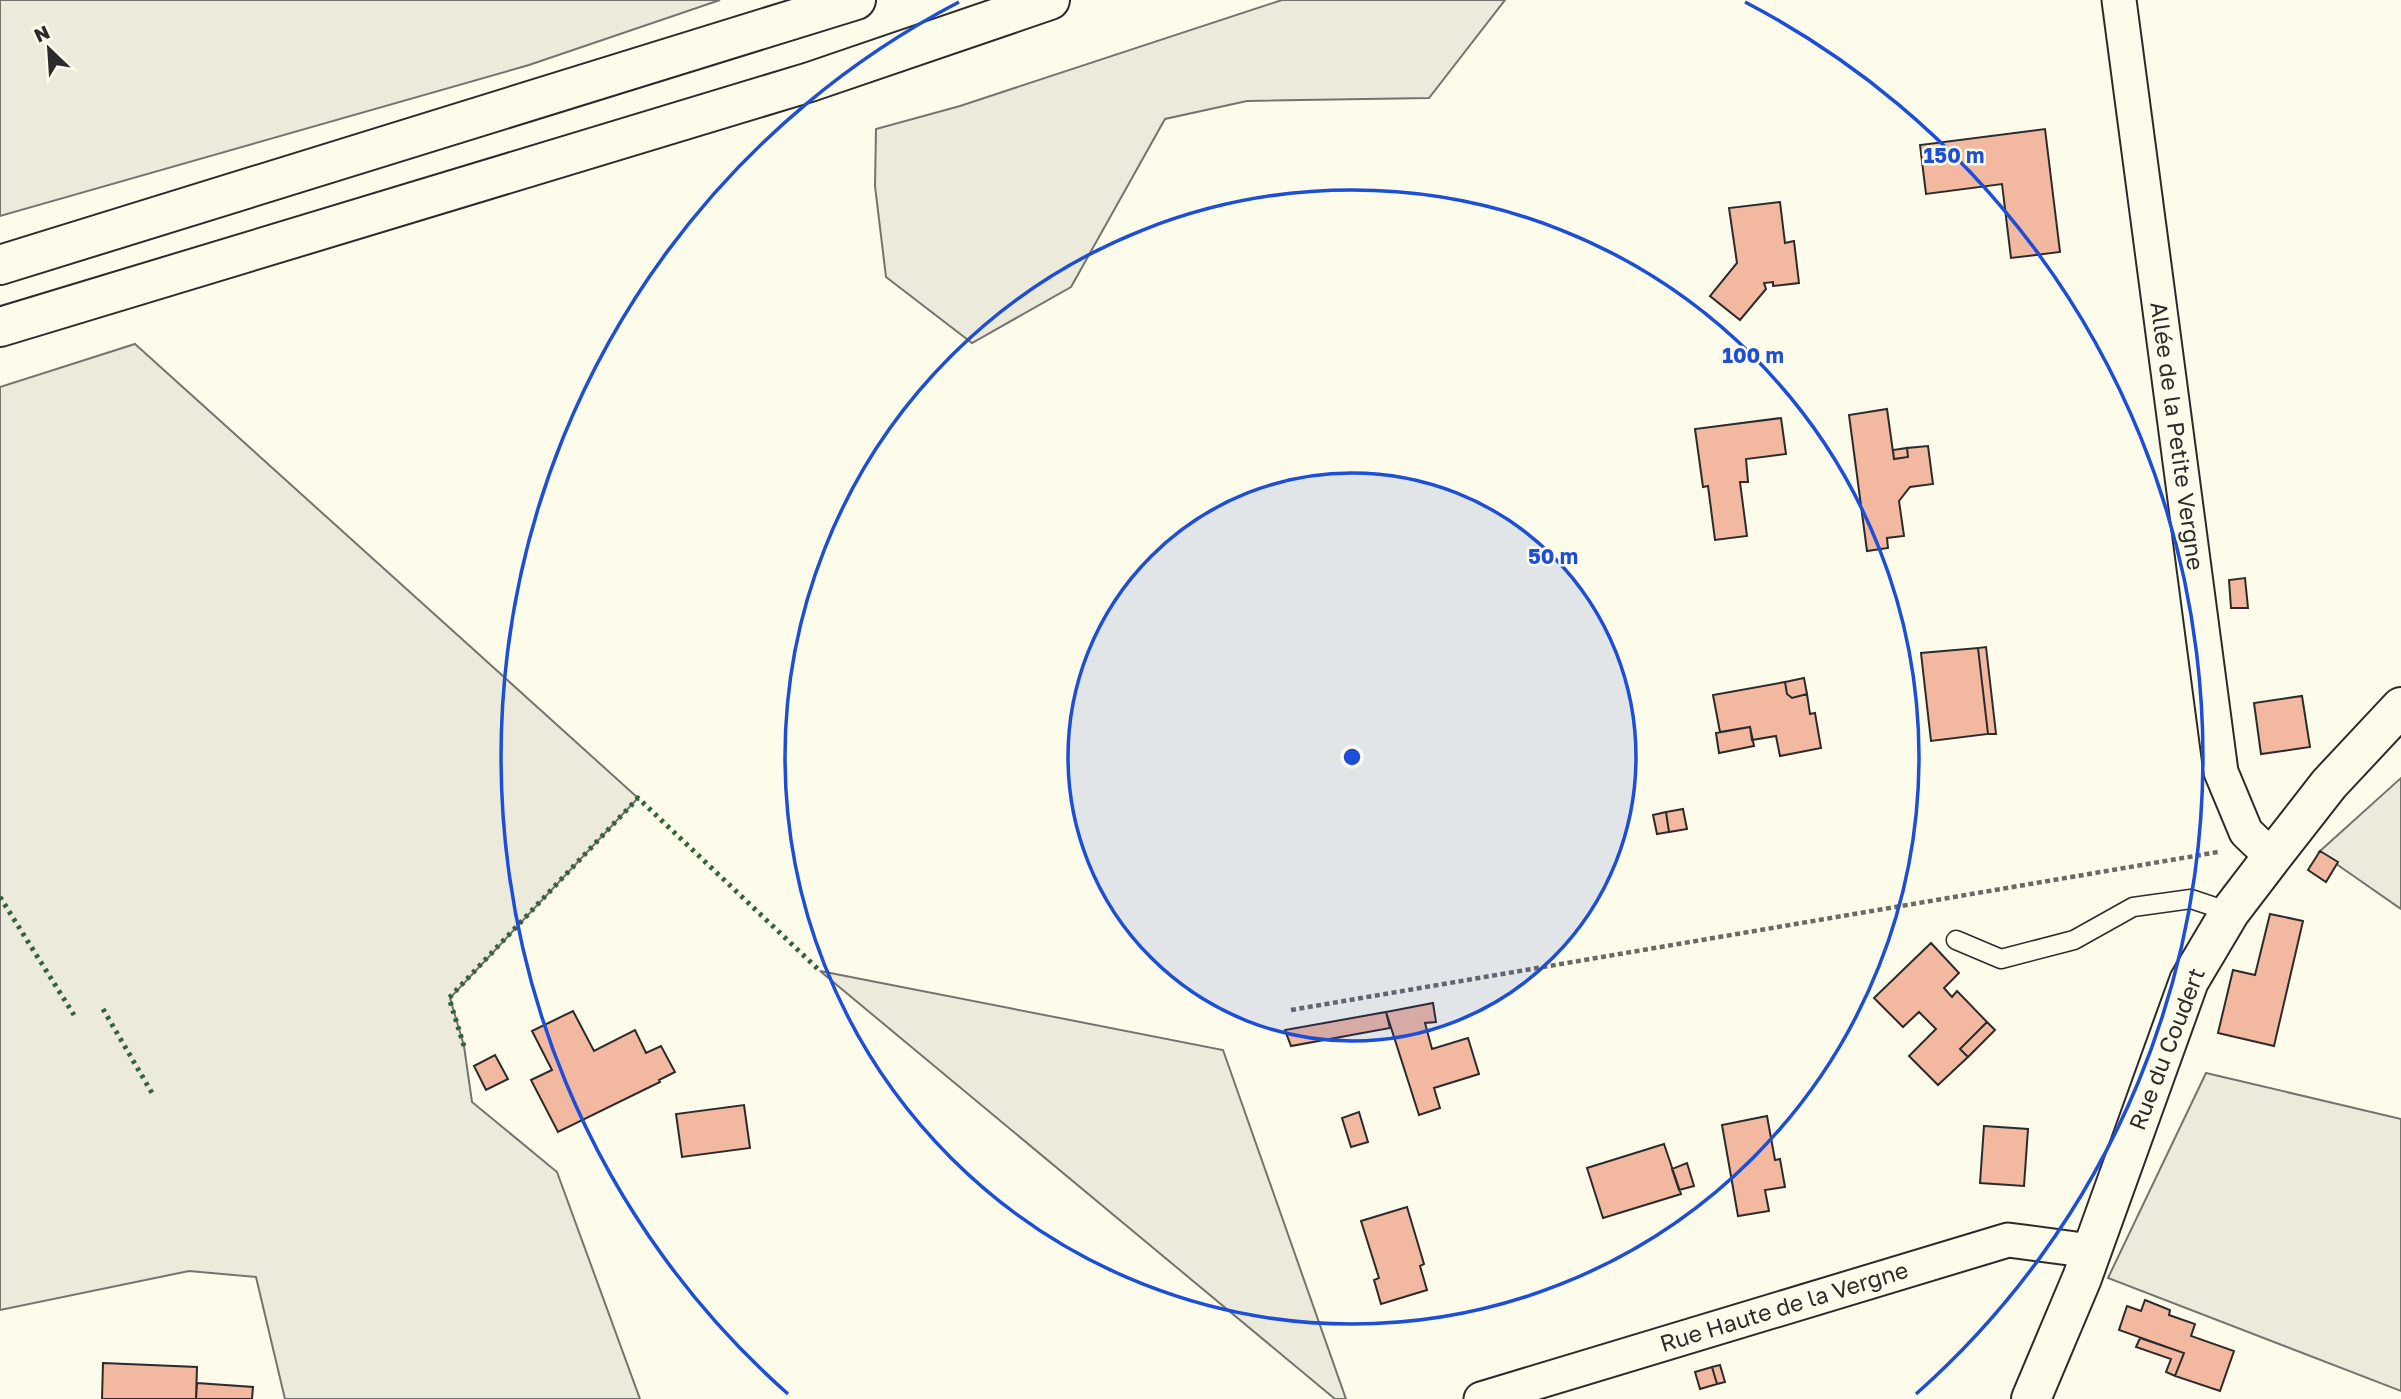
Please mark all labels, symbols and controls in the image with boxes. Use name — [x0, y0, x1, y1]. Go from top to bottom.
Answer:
north arrow — [14, 14, 84, 84]
text: N — [30, 20, 53, 47]
text: 150 m — [1924, 142, 1984, 168]
street label: Allée de la Petite Vergne — [2145, 300, 2211, 572]
text: 100 m — [1722, 342, 1784, 368]
text: 50 m — [1528, 543, 1578, 569]
centre of rings — [1340, 745, 1364, 769]
street label: Rue du Coudert — [2122, 964, 2210, 1134]
street label: Rue Haute de la Vergne — [1656, 1255, 1911, 1357]

